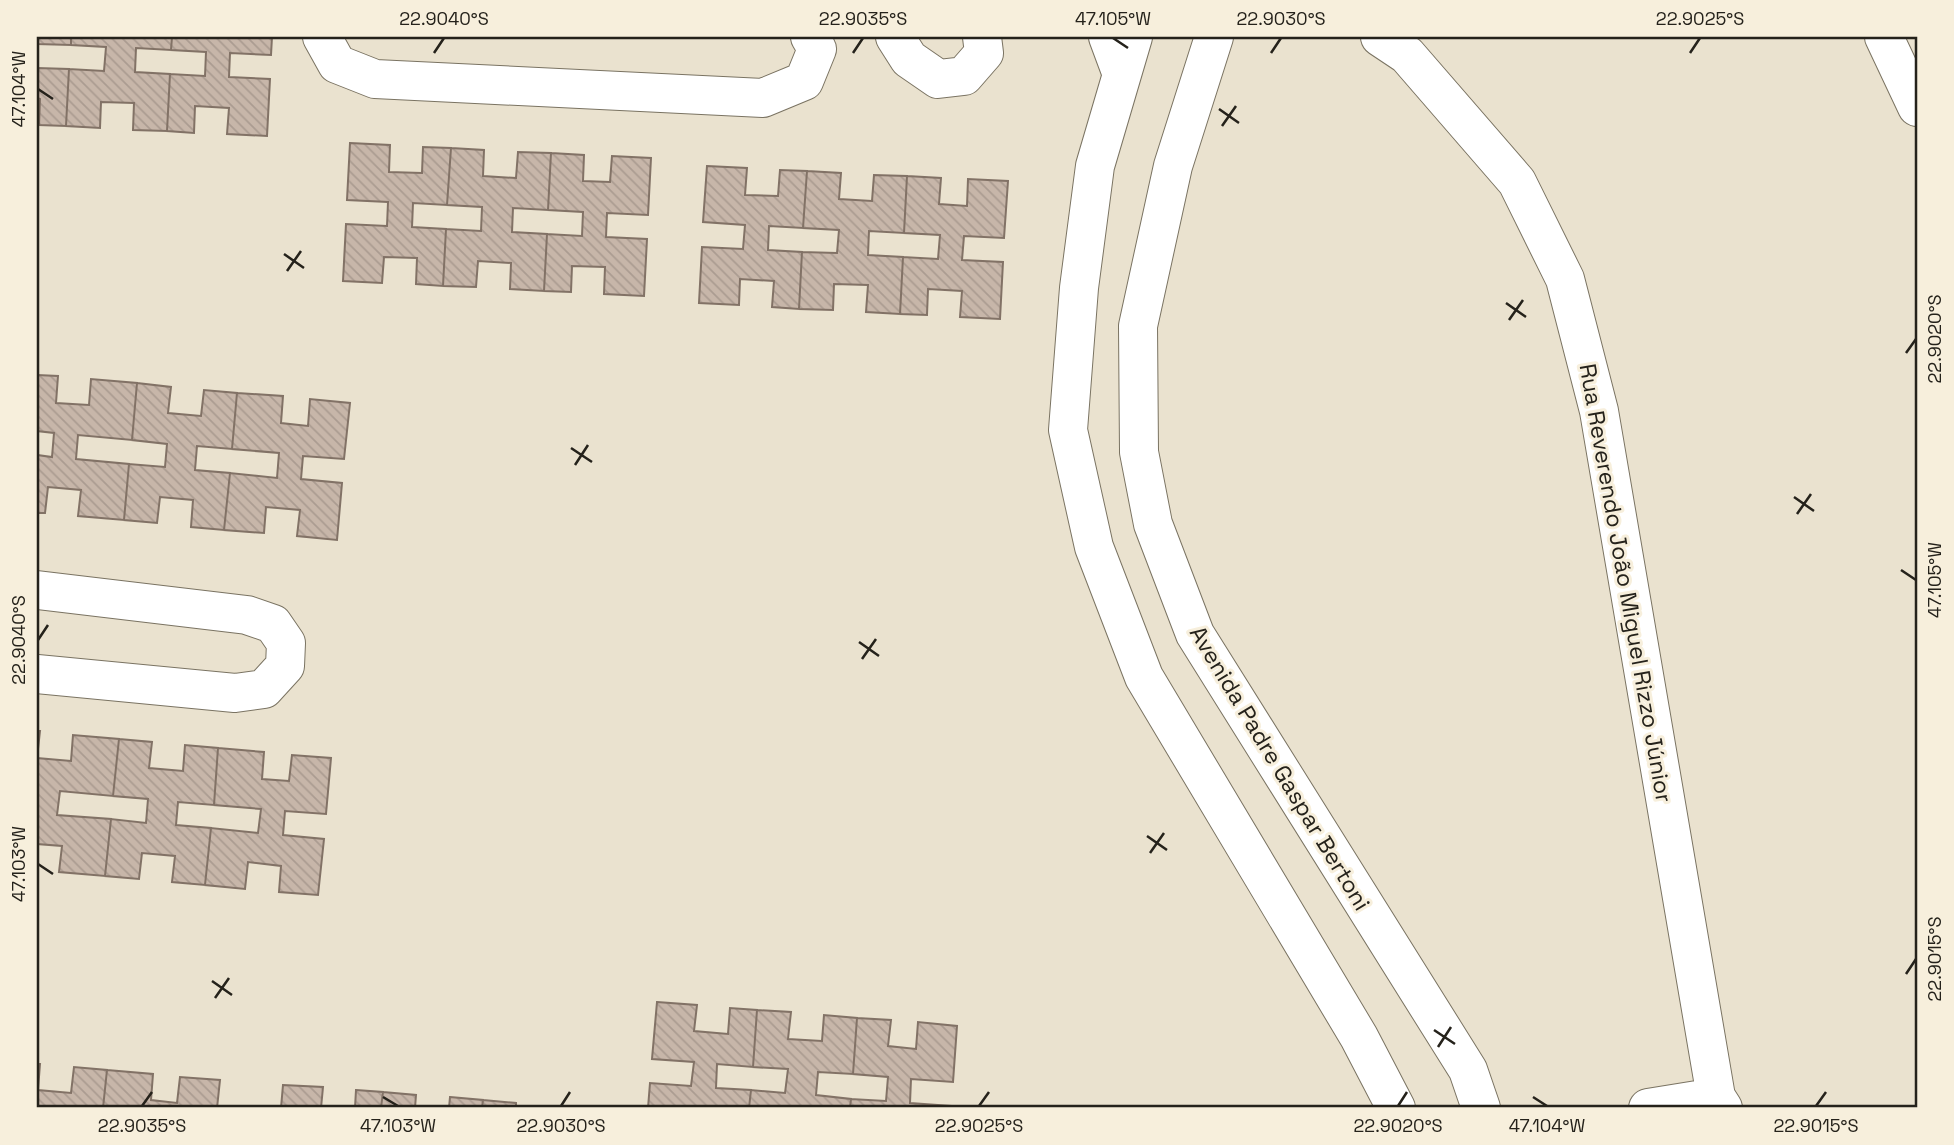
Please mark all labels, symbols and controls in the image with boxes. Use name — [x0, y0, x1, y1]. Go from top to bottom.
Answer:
text: 22.9040°S — [399, 7, 489, 30]
text: 22.9035°S — [819, 7, 907, 30]
text: 47.105°W — [1075, 7, 1151, 30]
text: 22.9030°S — [1236, 7, 1326, 30]
text: 22.9025°S — [1656, 7, 1744, 30]
text: 47.104°W — [7, 51, 30, 127]
text: 22.9020°S — [1923, 294, 1946, 384]
street label: Rua Reverendo João Miguel Rizzo Júnior — [1573, 361, 1679, 805]
text: 47.105°W — [1923, 542, 1946, 618]
text: 22.9040°S — [7, 595, 30, 685]
street label: Avenida Padre Gaspar Bertoni — [1183, 620, 1377, 916]
text: 47.103°W — [7, 826, 30, 902]
text: 22.9015°S — [1923, 916, 1946, 1002]
text: 22.9035°S — [98, 1114, 186, 1137]
text: 47.103°W — [360, 1114, 436, 1137]
text: 22.9030°S — [516, 1114, 606, 1137]
text: 22.9025°S — [935, 1114, 1023, 1137]
text: 22.9020°S — [1353, 1114, 1443, 1137]
text: 47.104°W — [1509, 1114, 1585, 1137]
text: 22.9015°S — [1773, 1114, 1859, 1137]

